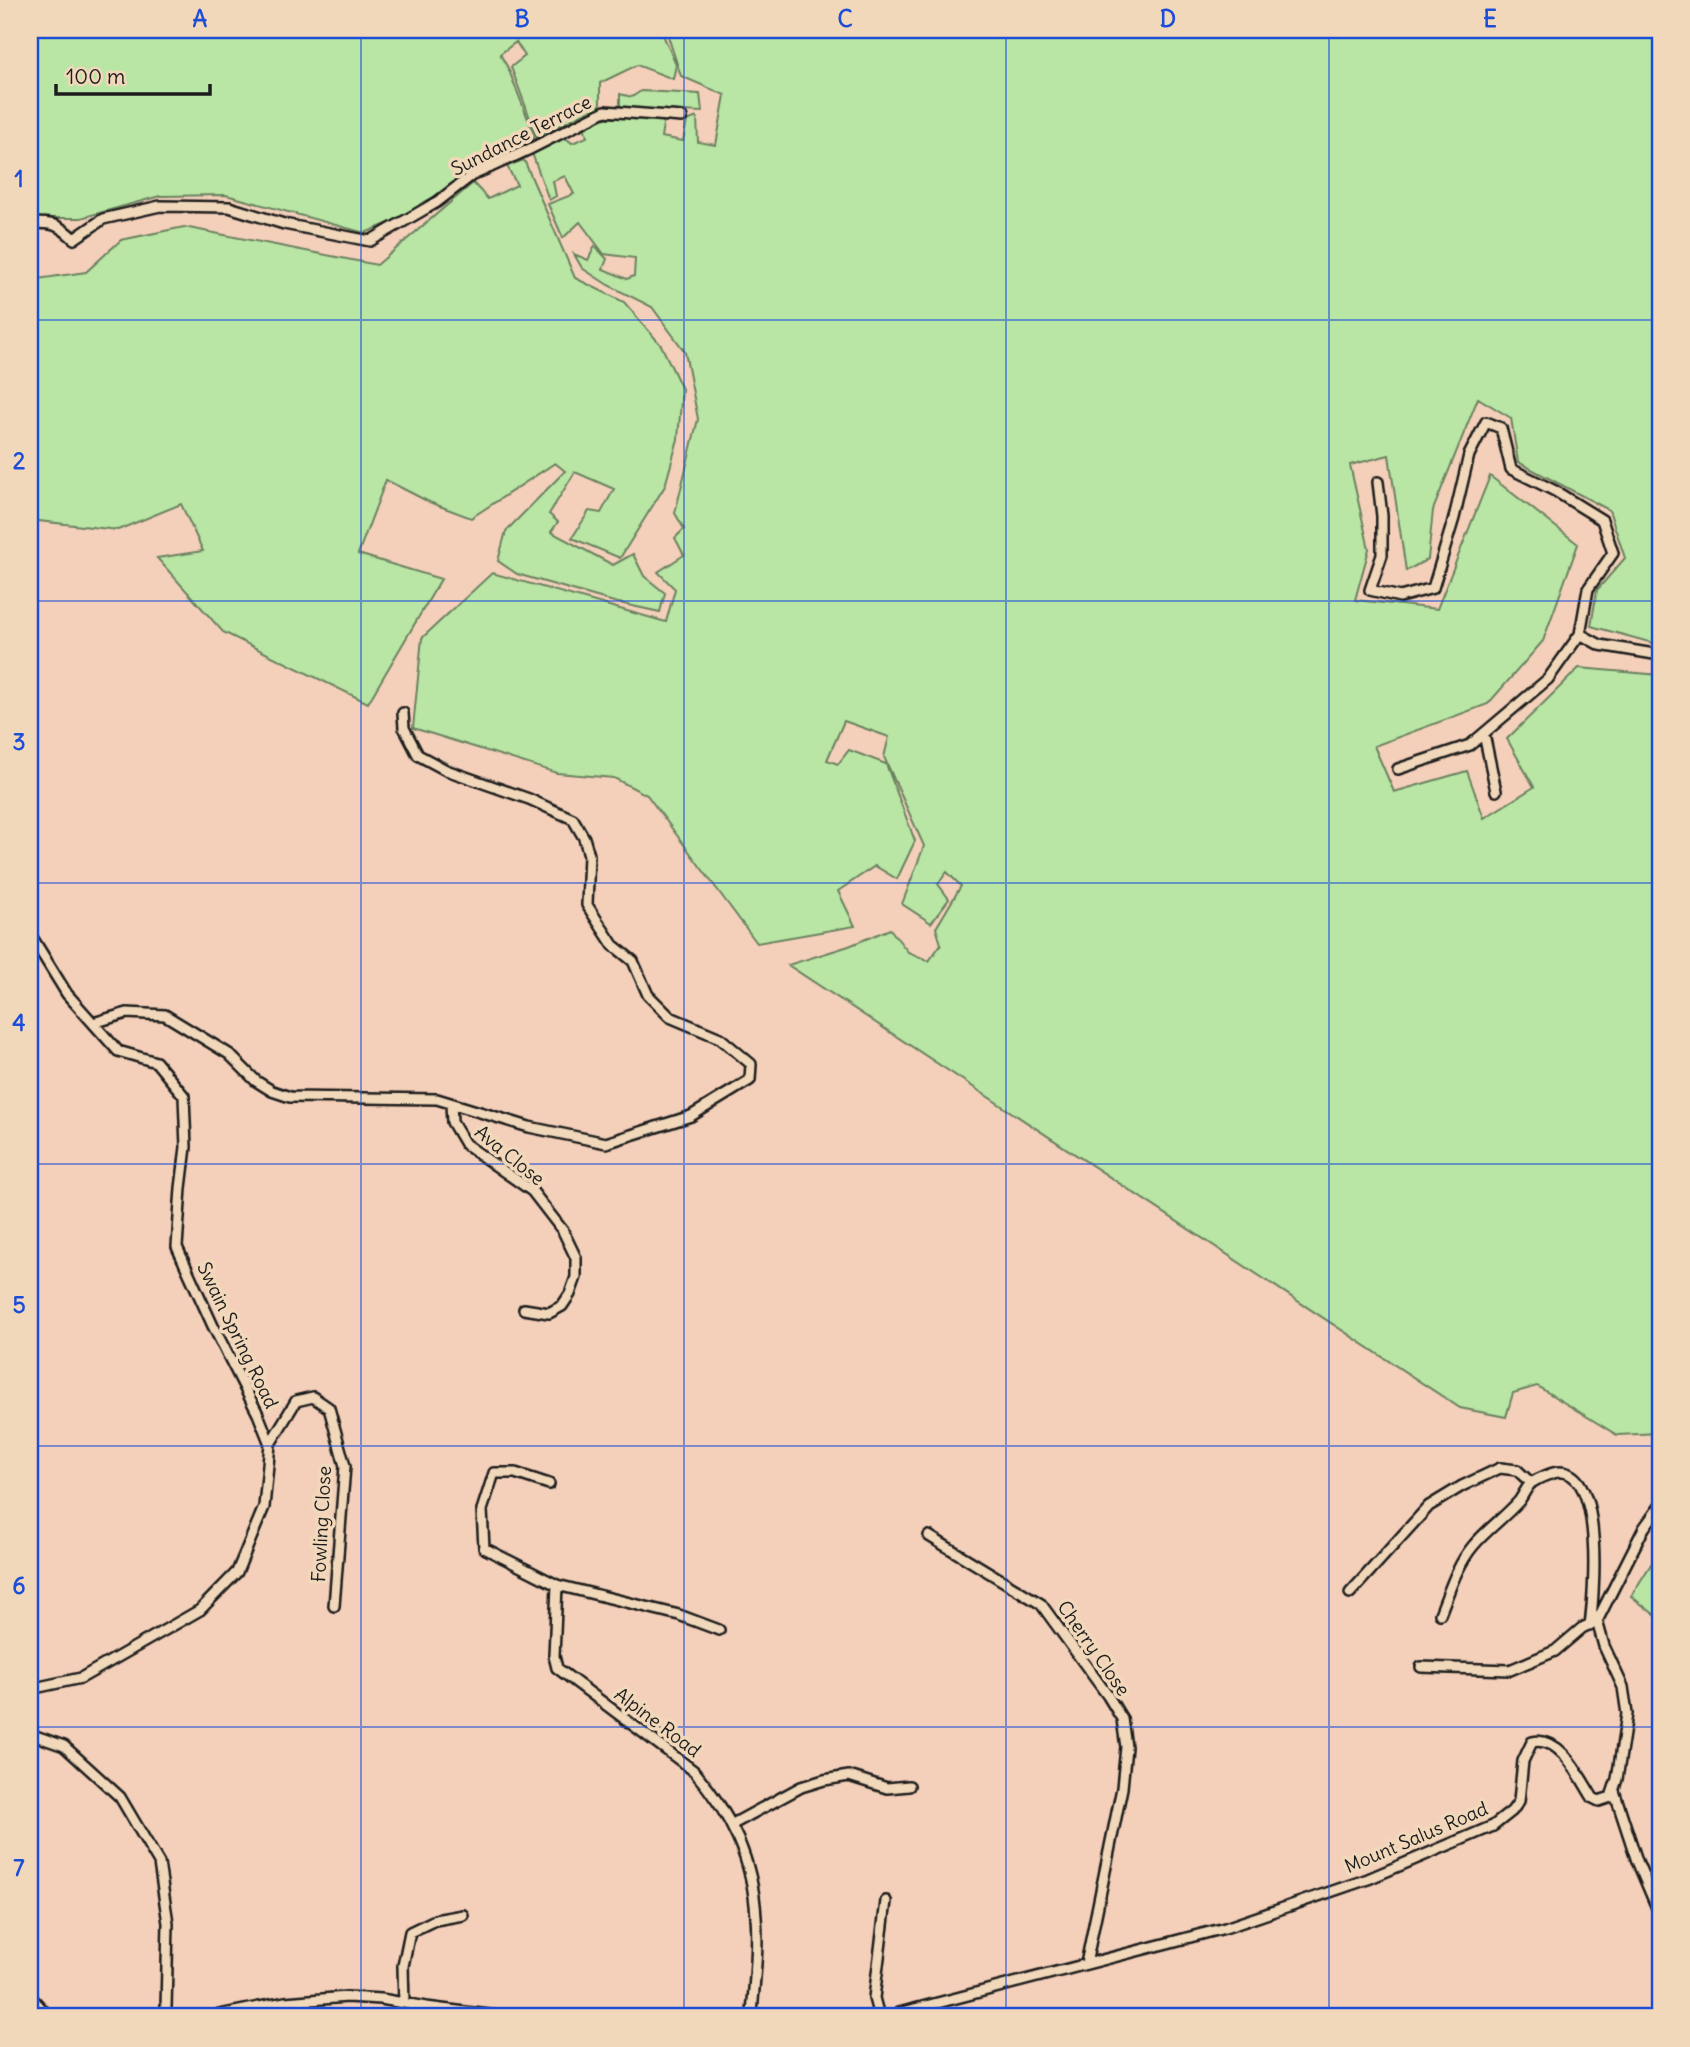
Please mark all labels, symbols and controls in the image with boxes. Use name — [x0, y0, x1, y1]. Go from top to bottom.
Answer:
text: A — [193, 4, 208, 33]
text: B — [514, 4, 530, 33]
text: C — [837, 4, 853, 33]
text: D — [1160, 4, 1176, 33]
text: E — [1483, 4, 1497, 33]
scale bar — [56, 52, 210, 96]
text: 100 m — [66, 63, 125, 90]
street label: Sundance Terrace — [447, 89, 595, 181]
text: 1 — [14, 164, 24, 193]
text: 2 — [13, 446, 26, 475]
text: 3 — [12, 727, 26, 756]
text: 4 — [12, 1008, 26, 1037]
street label: Ava Close — [470, 1120, 550, 1190]
street label: Swain Spring Road — [192, 1258, 284, 1412]
text: 5 — [12, 1290, 26, 1319]
street label: Fowling Close — [306, 1465, 336, 1583]
text: 6 — [12, 1571, 26, 1600]
street label: Cherry Close — [1052, 1596, 1136, 1700]
street label: Alpine Road — [610, 1682, 706, 1762]
street label: Mount Salus Road — [1341, 1796, 1491, 1878]
text: 7 — [13, 1853, 25, 1882]

